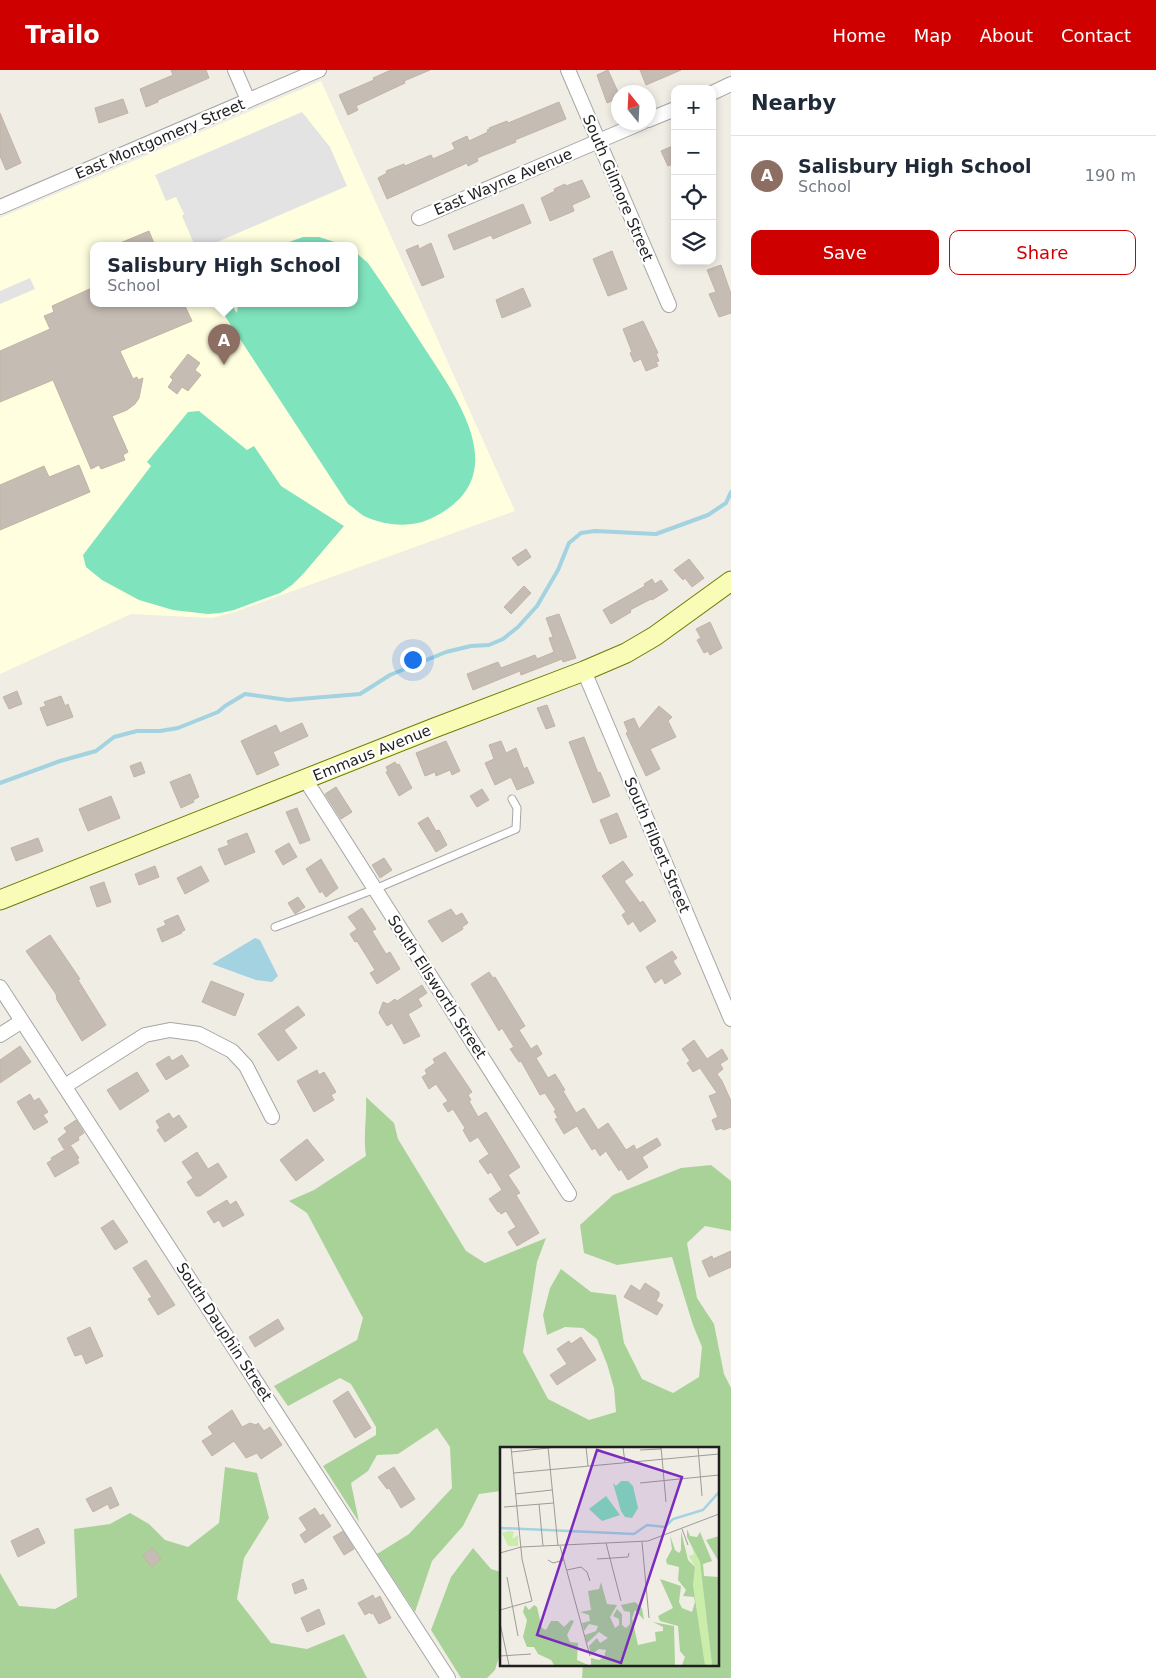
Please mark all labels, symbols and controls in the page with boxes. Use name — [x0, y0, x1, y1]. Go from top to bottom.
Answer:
text: Trailo — [25, 21, 100, 49]
text: Home — [833, 25, 886, 46]
text: Map — [914, 25, 952, 46]
text: About — [980, 25, 1033, 46]
text: Contact — [1061, 25, 1131, 46]
north arrow — [611, 85, 656, 130]
map controls — [671, 85, 716, 265]
button: + — [671, 85, 716, 130]
text: Nearby — [751, 91, 836, 115]
street label: East Montgomery Street — [72, 95, 248, 183]
street label: South Gilmore Street — [579, 112, 657, 264]
button: − — [671, 130, 716, 175]
street label: East Wayne Avenue — [431, 145, 575, 219]
text: Salisbury High School — [798, 155, 1032, 177]
text: A — [761, 166, 773, 185]
text: 190 m — [1085, 166, 1136, 185]
button: locate — [671, 175, 716, 220]
text: School — [798, 177, 851, 196]
button: layers — [671, 220, 716, 265]
button: Save — [751, 230, 939, 275]
button: Share — [949, 230, 1136, 275]
popup — [90, 242, 358, 307]
text: Salisbury High School — [107, 254, 341, 276]
text: School — [107, 276, 160, 295]
pin: A — [208, 324, 240, 365]
your location — [400, 647, 426, 673]
street label: Emmaus Avenue — [310, 721, 434, 785]
street label: South Filbert Street — [620, 775, 694, 916]
street label: South Ellsworth Street — [384, 912, 490, 1062]
street label: South Dauphin Street — [172, 1259, 276, 1405]
inset map — [500, 1447, 718, 1666]

